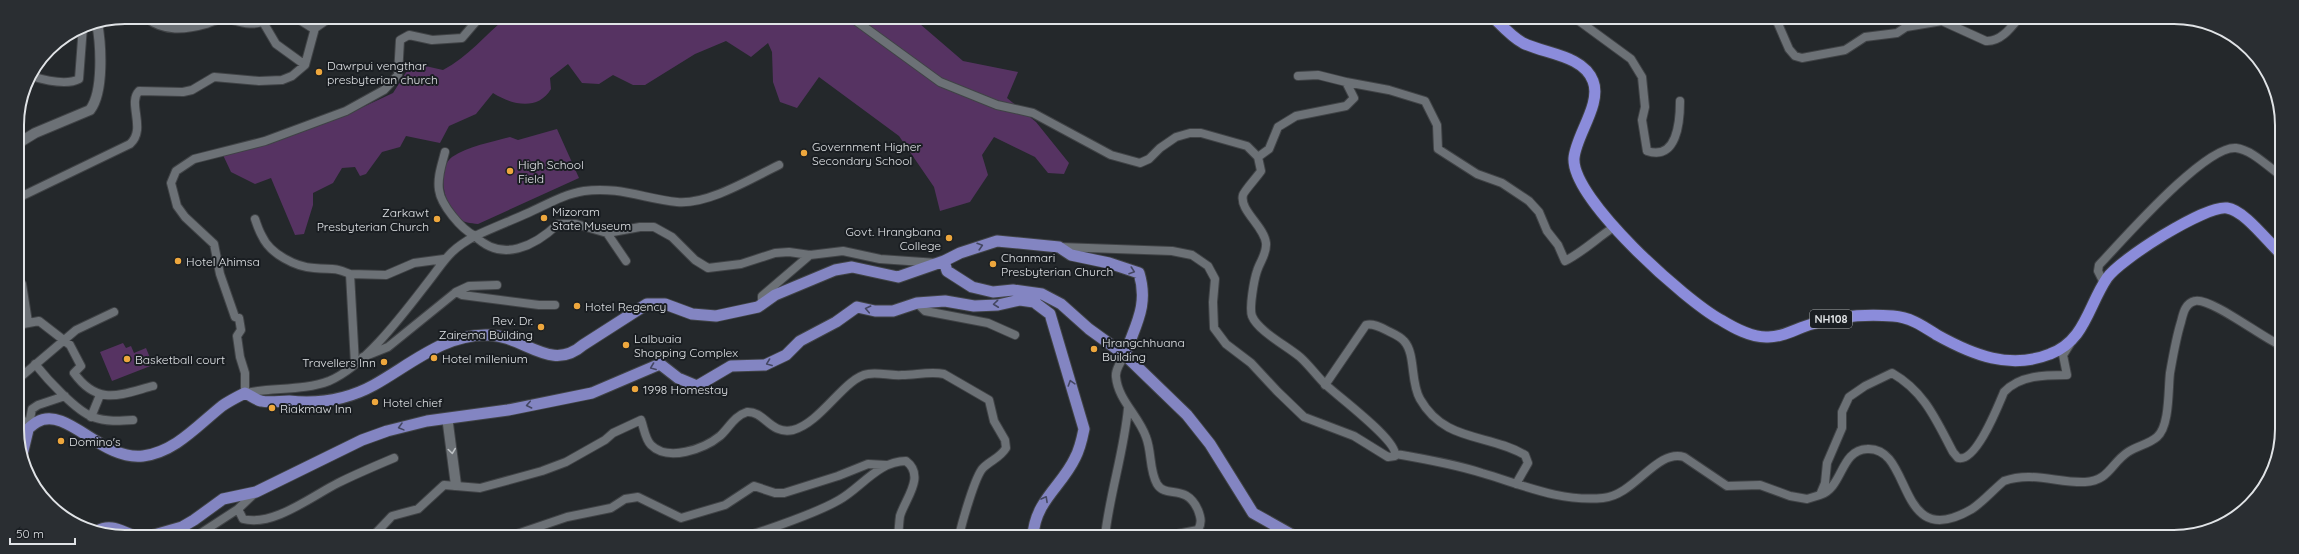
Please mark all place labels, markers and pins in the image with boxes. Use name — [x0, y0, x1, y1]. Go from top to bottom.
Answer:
place label: Dawrpui vengthar presbyterian church — [327, 58, 438, 87]
marker: Dawrpui vengthar presbyterian church — [314, 67, 324, 77]
place label: Government Higher Secondary School — [812, 139, 921, 168]
marker: Government Higher Secondary School — [799, 148, 809, 158]
place label: High School Field — [518, 157, 584, 186]
marker: High School Field — [505, 166, 515, 176]
place label: Mizoram State Museum — [552, 204, 631, 233]
place label: Zarkawt Presbyterian Church — [317, 205, 429, 234]
marker: Mizoram State Museum — [539, 213, 549, 223]
marker: Zarkawt Presbyterian Church — [432, 214, 442, 224]
place label: Govt. Hrangbana College — [845, 224, 941, 253]
marker: Govt. Hrangbana College — [944, 233, 954, 243]
place label: Chanmari Presbyterian Church — [1001, 250, 1113, 279]
place label: Hotel Ahimsa — [186, 254, 260, 269]
marker: Hotel Ahimsa — [173, 256, 183, 266]
marker: Chanmari Presbyterian Church — [988, 259, 998, 269]
place label: Hotel Regency — [585, 299, 666, 314]
marker: Hotel Regency — [572, 301, 582, 311]
place label: Rev. Dr. Zairema Building — [439, 313, 533, 342]
marker: Rev. Dr. Zairema Building — [536, 322, 546, 332]
place label: Lalbuaia Shopping Complex — [634, 331, 738, 360]
place label: Hrangchhuana Building — [1102, 335, 1185, 364]
marker: Lalbuaia Shopping Complex — [621, 340, 631, 350]
marker: Hrangchhuana Building — [1089, 344, 1099, 354]
place label: Hotel millenium — [442, 351, 528, 366]
place label: Basketball court — [135, 352, 225, 367]
marker: Hotel millenium — [429, 353, 439, 363]
marker: Basketball court — [122, 354, 132, 364]
place label: Travellers Inn — [302, 355, 376, 370]
marker: Travellers Inn — [379, 357, 389, 367]
place label: 1998 Homestay — [643, 382, 728, 397]
marker: 1998 Homestay — [630, 384, 640, 394]
place label: Hotel chief — [383, 395, 443, 410]
marker: Hotel chief — [370, 397, 380, 407]
place label: Riakmaw Inn — [280, 401, 352, 416]
marker: Riakmaw Inn — [267, 403, 277, 413]
place label: Domino's — [69, 434, 121, 449]
marker: Domino's — [56, 436, 66, 446]

